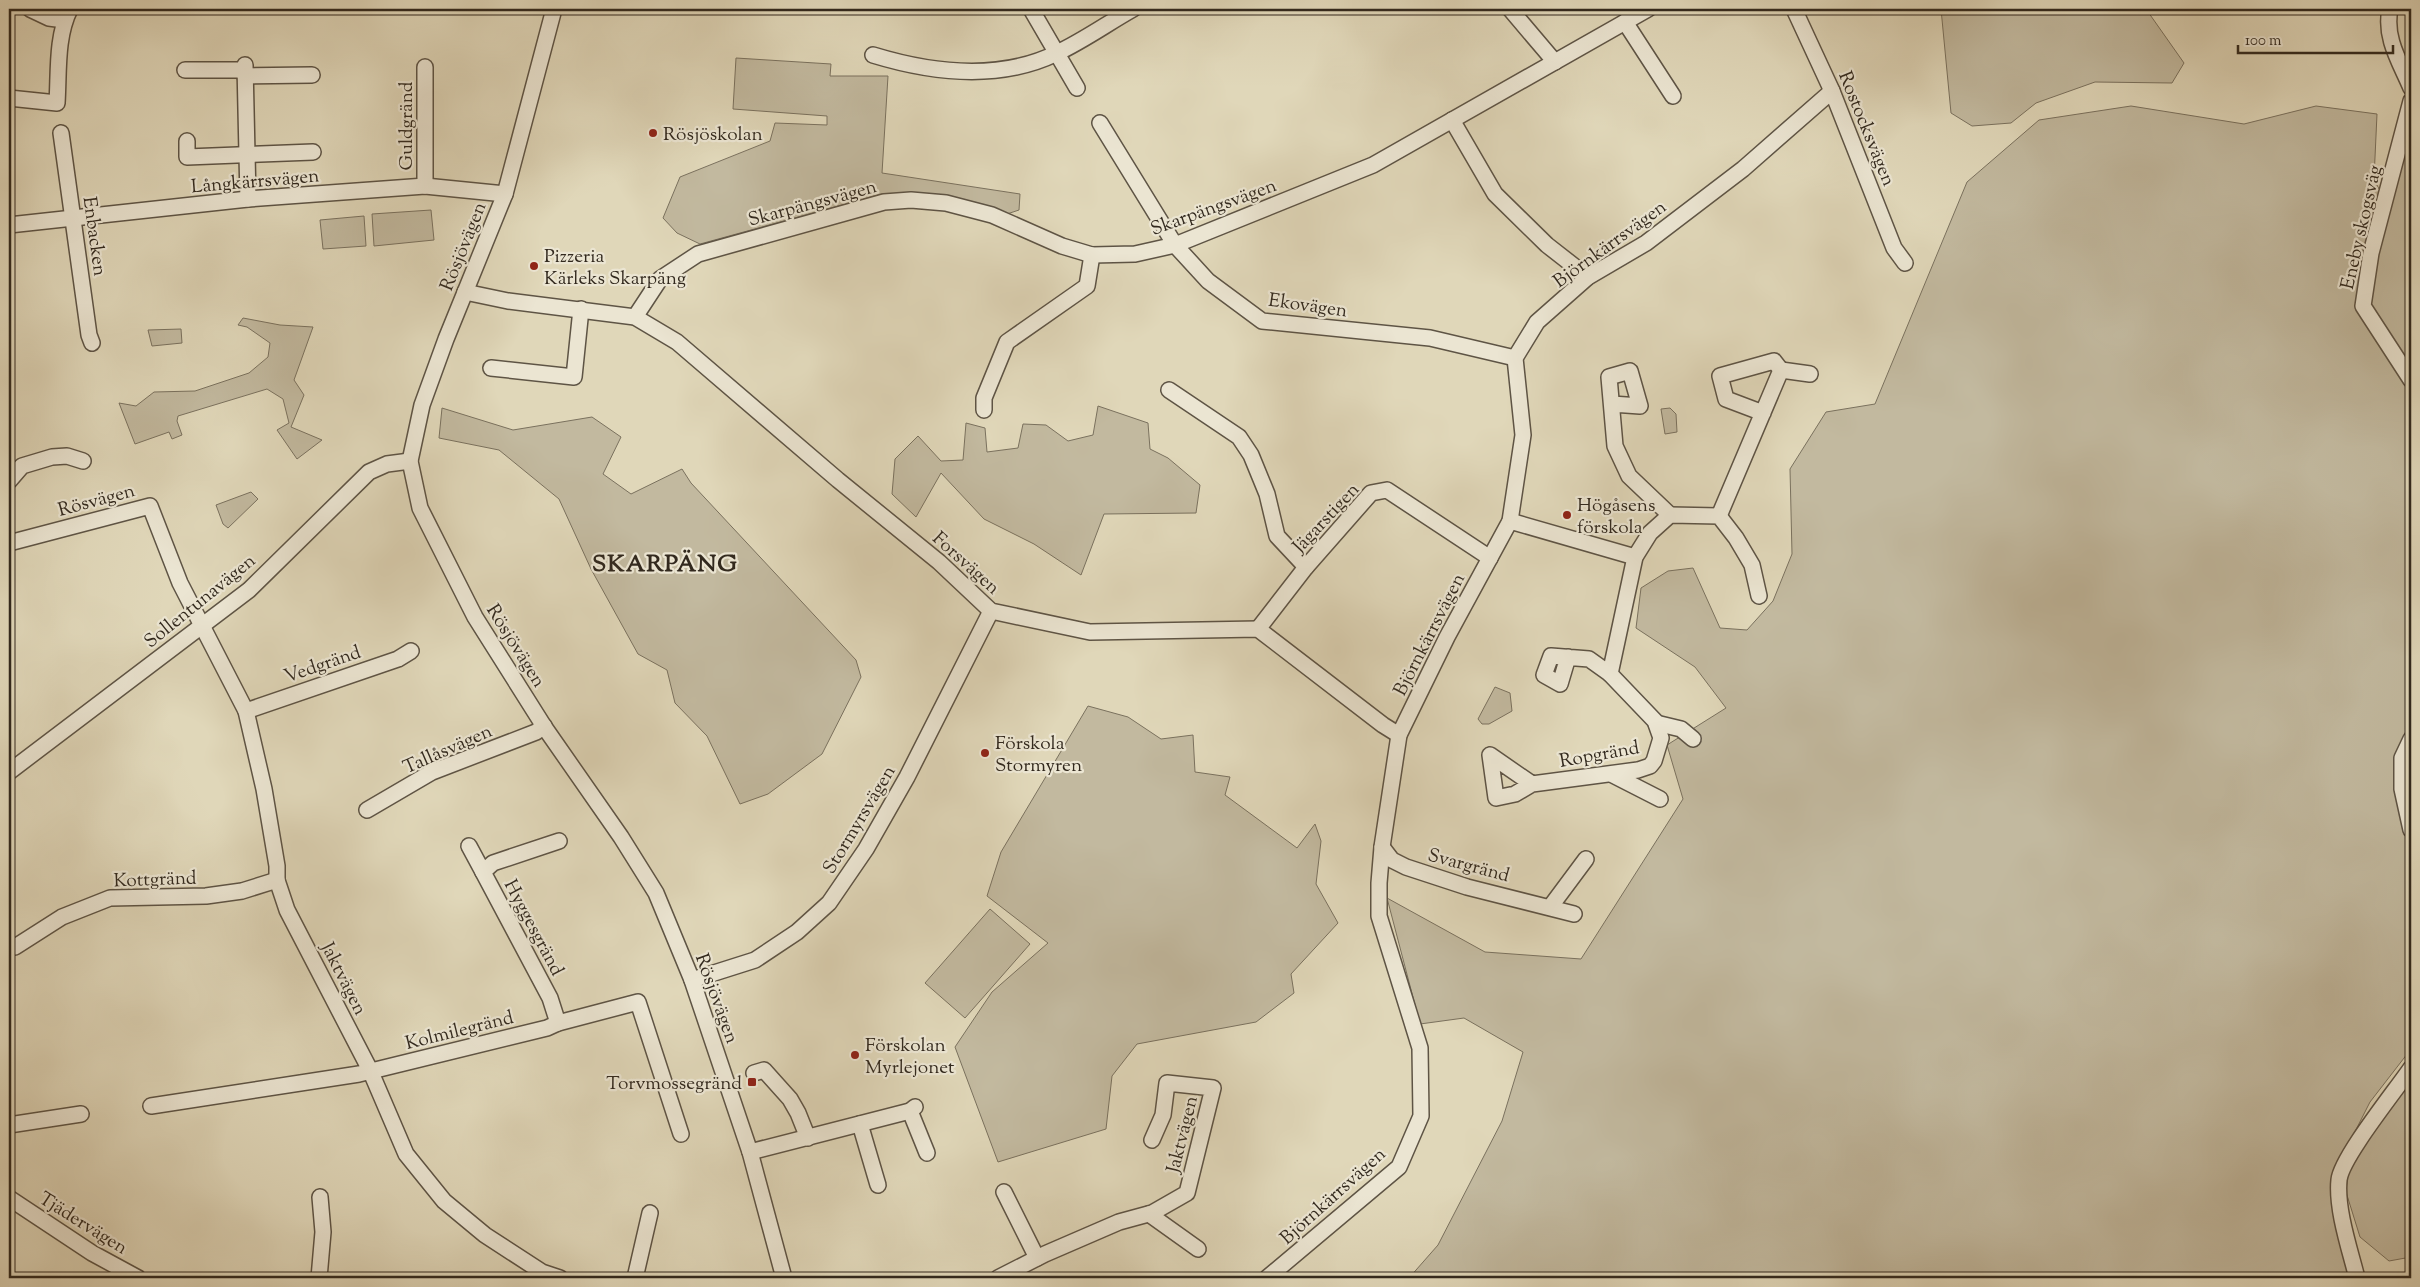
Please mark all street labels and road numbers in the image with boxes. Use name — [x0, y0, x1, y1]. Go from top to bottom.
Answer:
street label: Rostocksvägen — [1830, 67, 1901, 190]
street label: Guldgränd — [394, 81, 421, 171]
street label: Långkärrsvägen — [190, 163, 321, 202]
street label: Eneby skogsväg — [2335, 163, 2390, 292]
street label: Skarpängsvägen — [1147, 173, 1281, 244]
street label: Skarpängsvägen — [745, 174, 880, 235]
street label: Enbacken — [75, 195, 112, 278]
street label: Björnkärrsvägen — [1548, 195, 1673, 295]
street label: Rösjövägen — [434, 198, 494, 295]
street label: Ekovägen — [1266, 288, 1349, 325]
street label: Rösvägen — [55, 478, 138, 525]
street label: Jägarstigen — [1286, 478, 1367, 561]
street label: Forsvägen — [925, 526, 1005, 602]
street label: Sollentunavägen — [139, 548, 262, 655]
street label: Björnkärrsvägen — [1388, 569, 1473, 701]
street label: Rösjövägen — [479, 599, 551, 693]
street label: Vedgränd — [281, 640, 365, 691]
street label: Tallåsvägen — [399, 719, 497, 782]
street label: Ropgränd — [1557, 735, 1642, 776]
street label: Stormyrsvägen — [817, 761, 903, 880]
street label: Svargränd — [1424, 843, 1513, 890]
street label: Kottgränd — [113, 866, 197, 895]
street label: Hyggesgränd — [496, 875, 570, 981]
street label: Jaktvägen — [312, 937, 373, 1020]
street label: Rösjövägen — [687, 950, 744, 1048]
street label: Kolmilegränd — [403, 1005, 517, 1058]
street label: Jaktvägen — [1161, 1093, 1206, 1177]
street label: Björnkärrsvägen — [1275, 1142, 1393, 1252]
street label: Tjädervägen — [33, 1186, 132, 1262]

